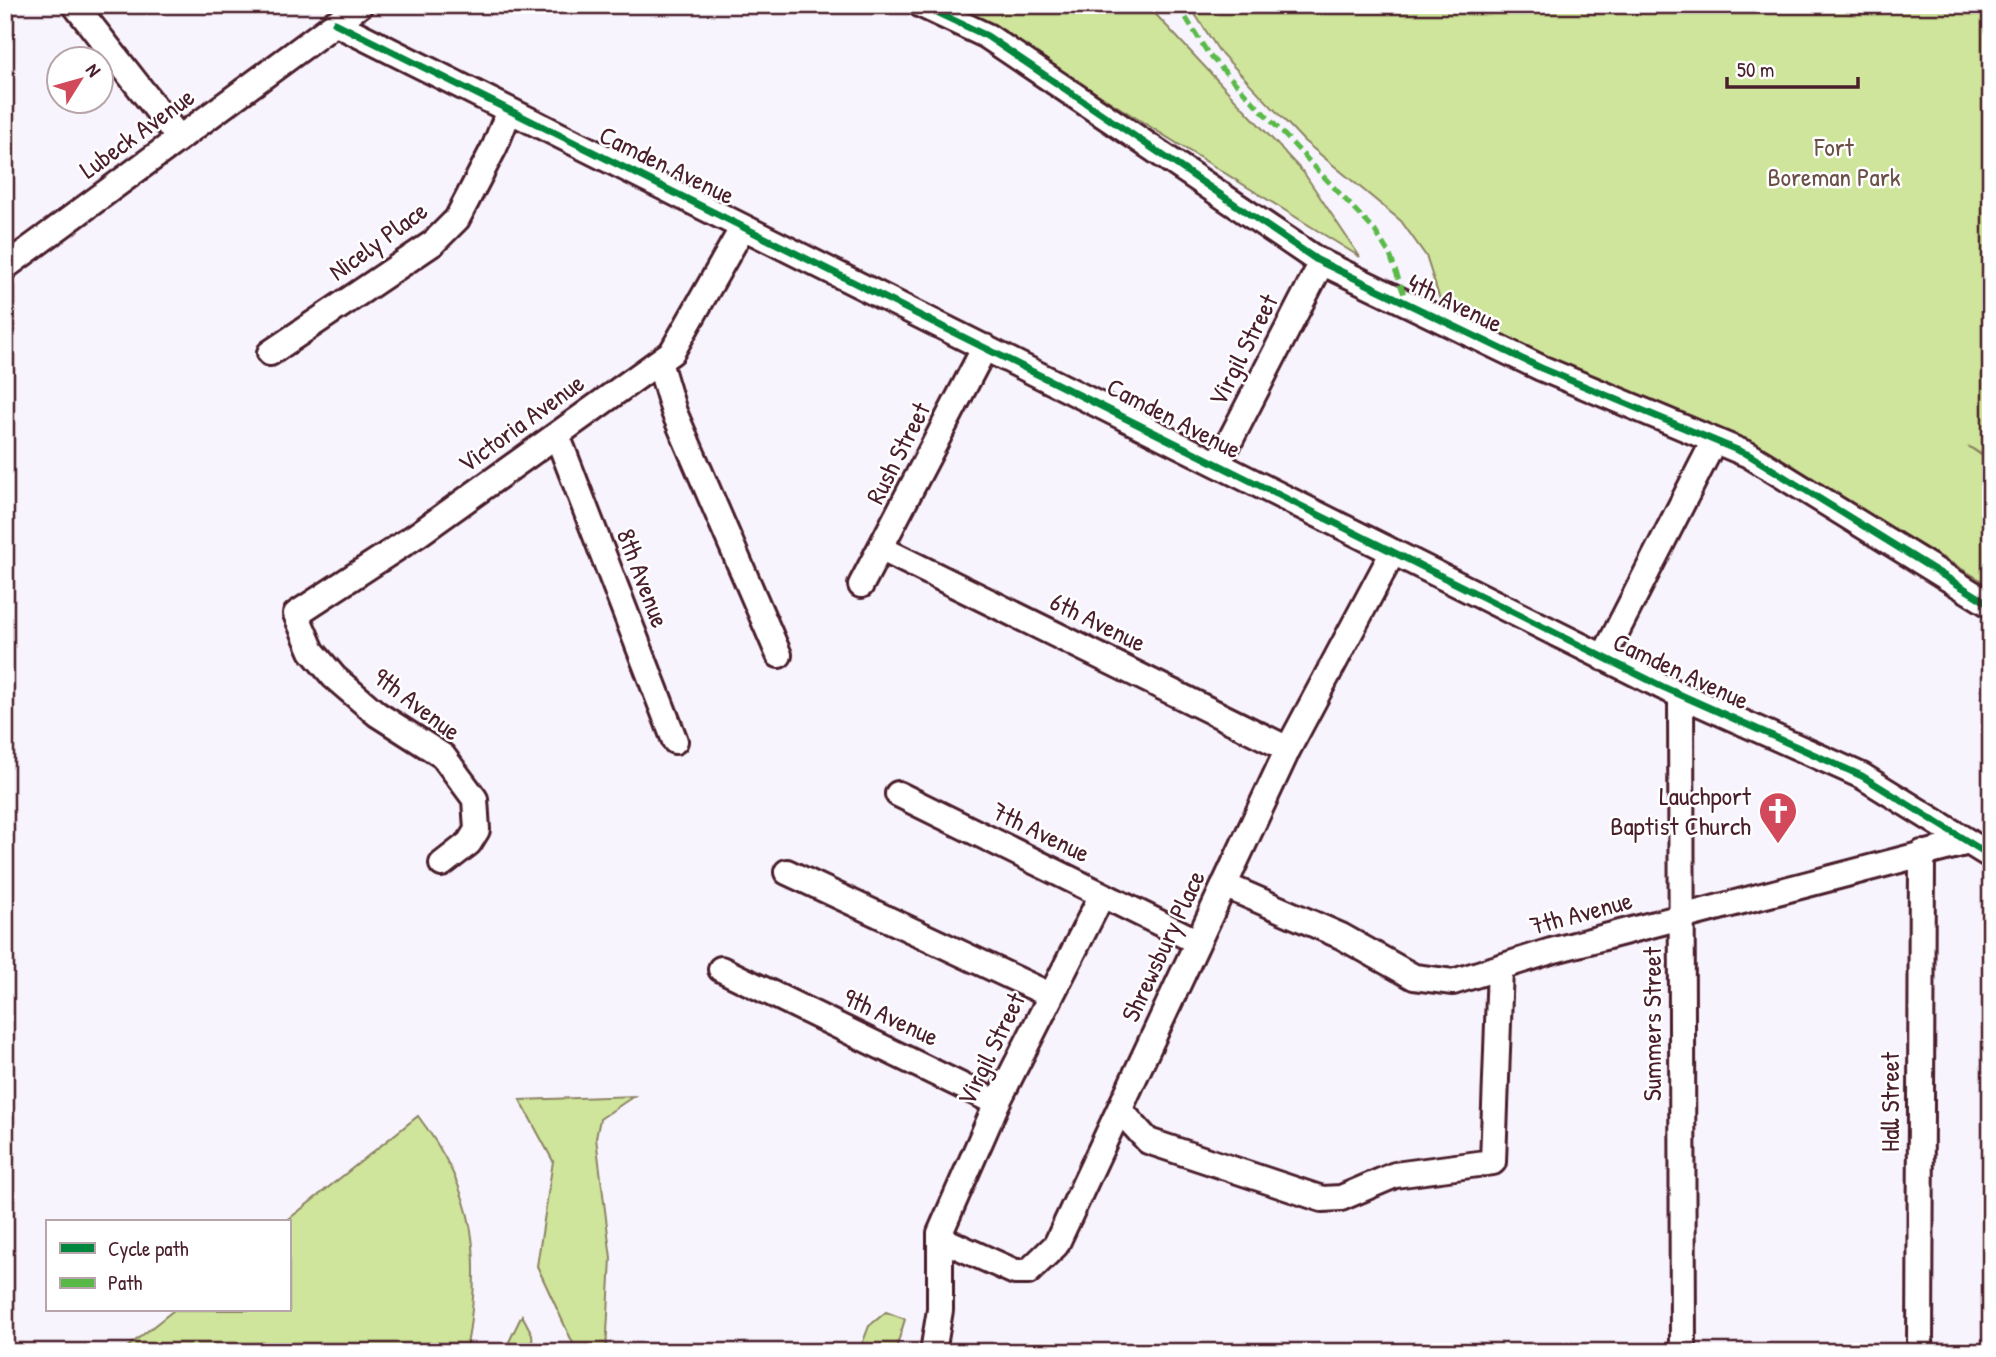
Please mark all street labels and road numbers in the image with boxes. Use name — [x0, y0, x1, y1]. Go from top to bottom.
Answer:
street label: Lubeck Avenue — [72, 79, 201, 186]
street label: Camden Avenue — [594, 117, 741, 212]
street label: Nicely Place — [321, 193, 434, 288]
street label: 4th Avenue — [1402, 265, 1509, 341]
street label: Virgil Street — [1199, 287, 1286, 412]
street label: Victoria Avenue — [451, 365, 591, 480]
street label: Camden Avenue — [1101, 369, 1247, 466]
street label: Rush Street — [857, 395, 939, 510]
street label: 8th Avenue — [609, 523, 678, 632]
street label: 6th Avenue — [1045, 583, 1152, 660]
street label: Camden Avenue — [1608, 624, 1755, 717]
street label: 9th Avenue — [366, 659, 468, 748]
street label: 7th Avenue — [987, 793, 1096, 870]
street label: Shrewsbury Place — [1112, 864, 1213, 1027]
street label: 7th Avenue — [1526, 882, 1636, 943]
street label: Summers Street — [1634, 946, 1669, 1101]
street label: 9th Avenue — [838, 979, 945, 1054]
street label: Virgil Street — [948, 986, 1033, 1111]
street label: Hall Street — [1872, 1051, 1907, 1152]

